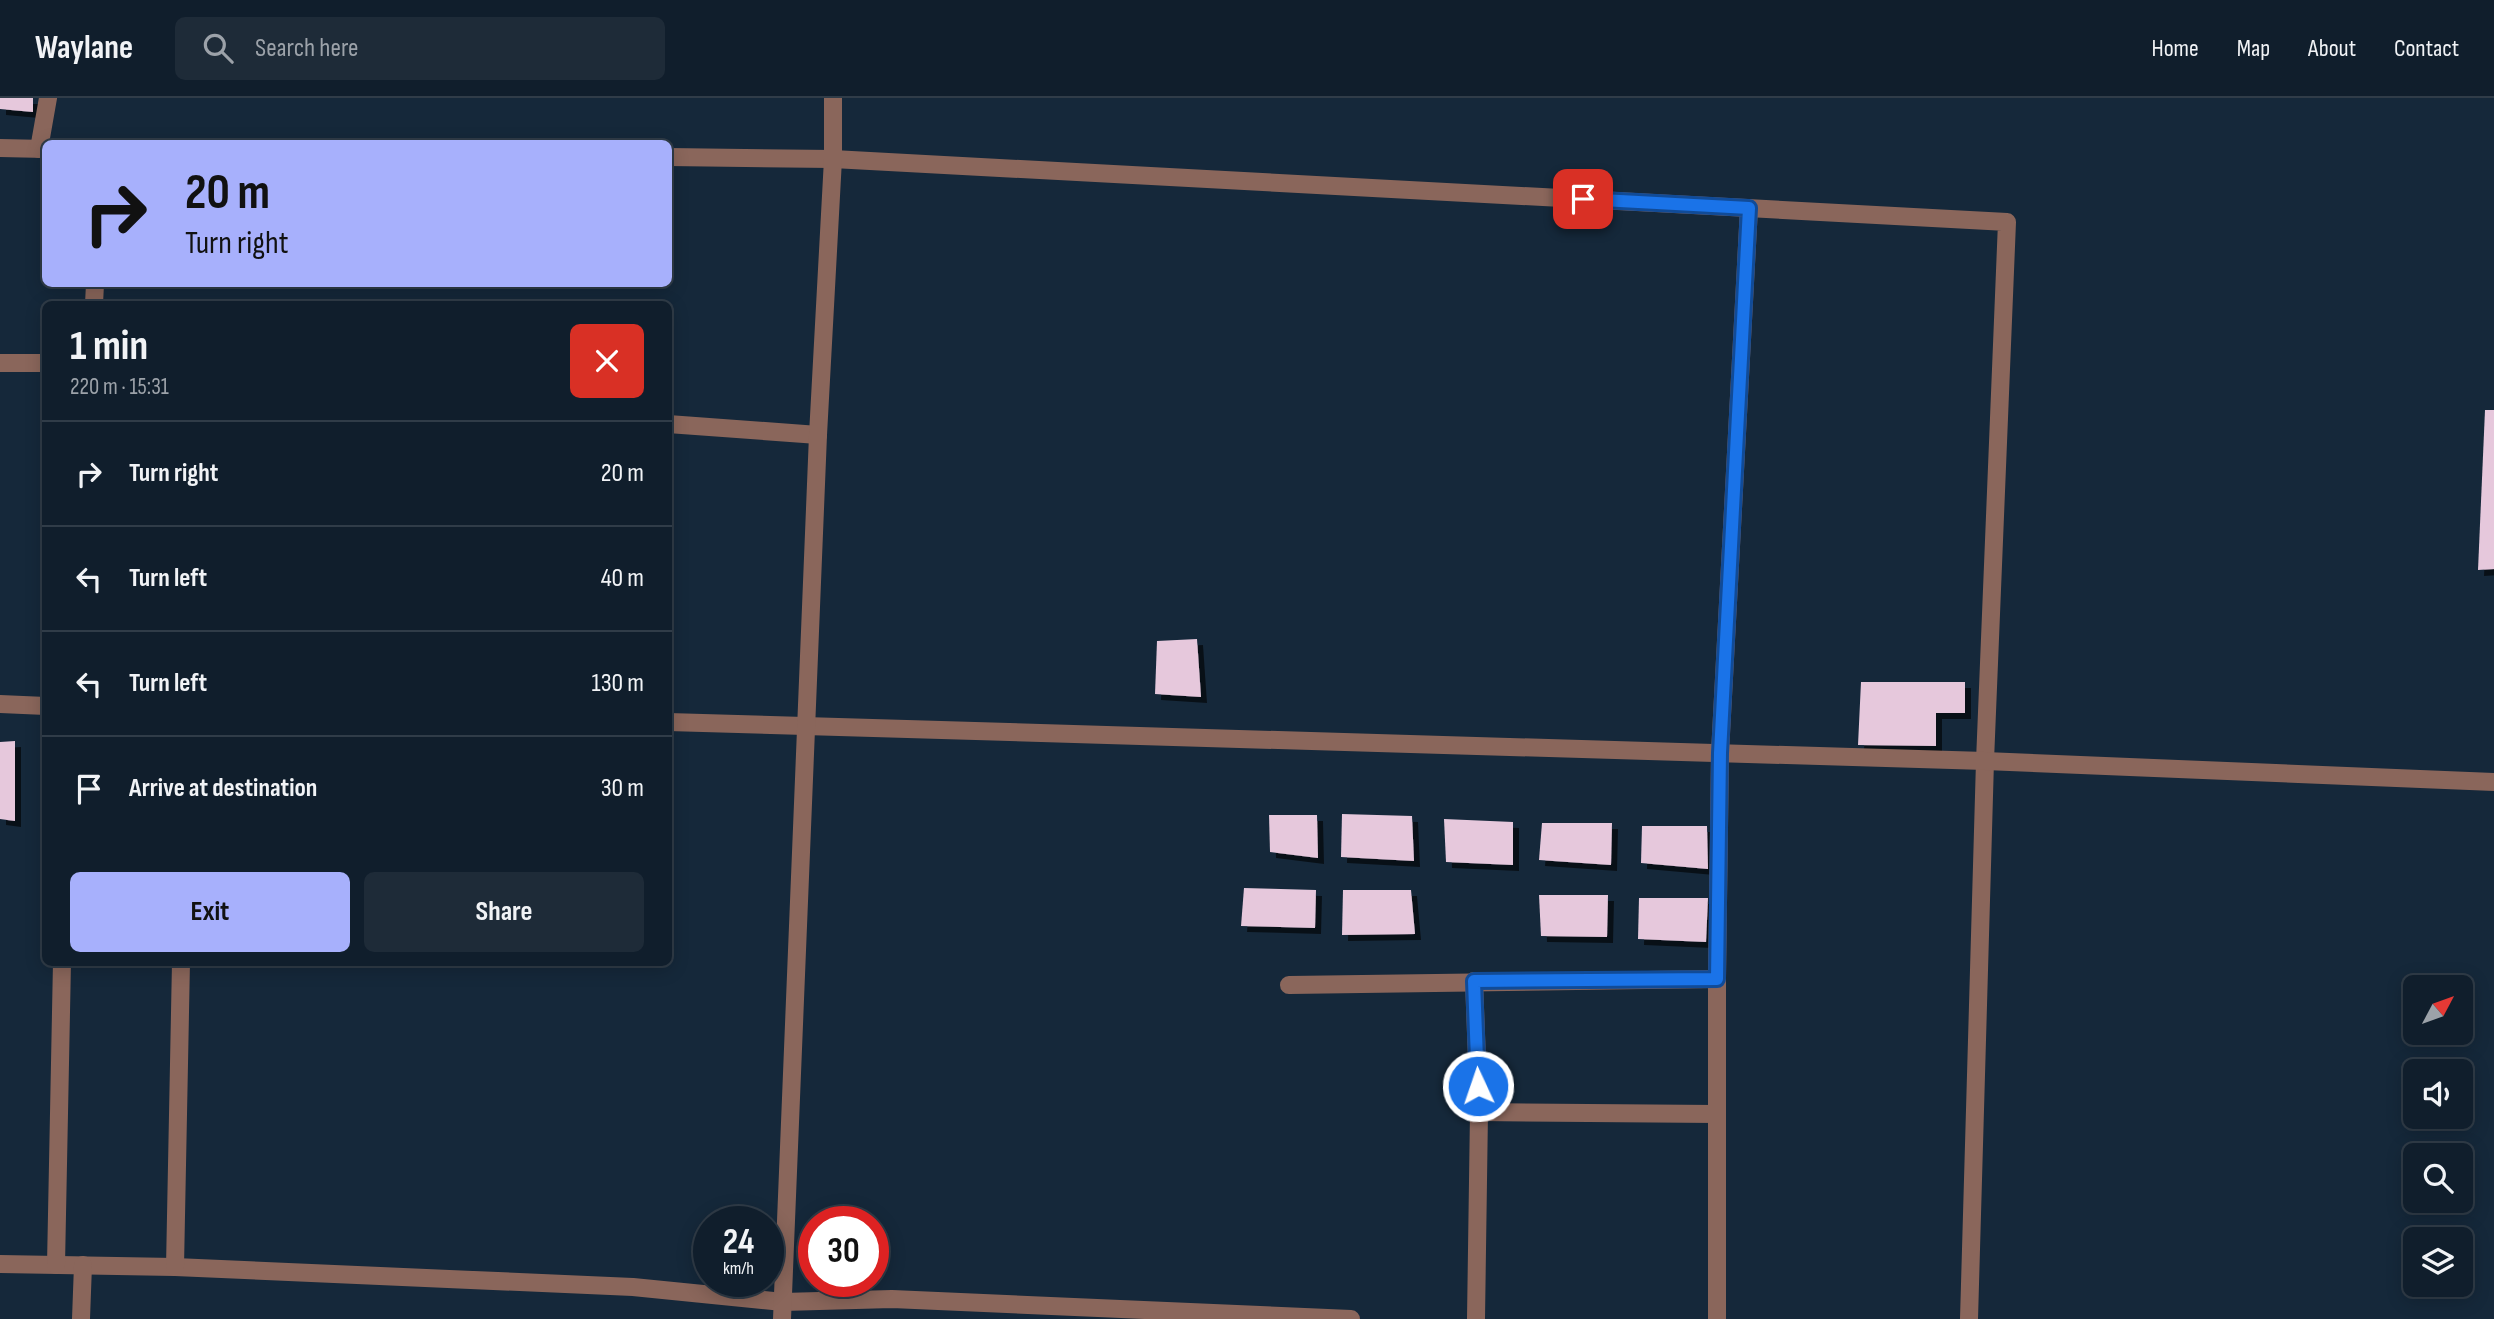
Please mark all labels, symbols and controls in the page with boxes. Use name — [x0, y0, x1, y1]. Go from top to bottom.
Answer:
search box — [175, 17, 665, 80]
text: Waylane — [35, 28, 133, 68]
icon: search — [199, 29, 237, 67]
text: Search here — [255, 33, 358, 64]
text: Home — [2151, 34, 2199, 63]
text: Map — [2237, 34, 2270, 63]
text: About — [2308, 34, 2356, 63]
text: Contact — [2394, 34, 2459, 63]
text: 20 m — [185, 164, 270, 223]
icon: right — [70, 168, 161, 259]
pin — [1553, 169, 1613, 229]
icon: arrive — [1564, 180, 1602, 218]
text: Turn right — [185, 224, 289, 263]
text: 1 min — [70, 321, 148, 372]
button: close — [570, 324, 644, 398]
text: 220 m · 15:31 — [70, 373, 169, 401]
icon: right — [70, 455, 108, 493]
text: Turn right — [129, 458, 218, 489]
text: 20 m — [601, 458, 644, 489]
icon: left — [70, 560, 108, 598]
text: Turn left — [129, 563, 207, 594]
text: 40 m — [601, 563, 644, 594]
icon: left — [70, 665, 108, 703]
text: Turn left — [129, 668, 207, 699]
text: 130 m — [592, 668, 644, 699]
icon: arrive — [70, 770, 108, 808]
text: Arrive at destination — [129, 773, 317, 804]
text: 30 m — [601, 773, 644, 804]
button: Exit — [70, 872, 350, 952]
button: Share — [364, 872, 644, 952]
north arrow — [2403, 975, 2473, 1045]
map controls — [2403, 975, 2473, 1297]
position arrow — [1441, 1049, 1515, 1123]
button: sound — [2403, 1059, 2473, 1129]
button: search — [2403, 1143, 2473, 1213]
speed limit sign: 30 — [798, 1206, 889, 1297]
text: 24 — [723, 1221, 754, 1264]
button: layers — [2403, 1227, 2473, 1297]
text: km/h — [723, 1258, 754, 1279]

